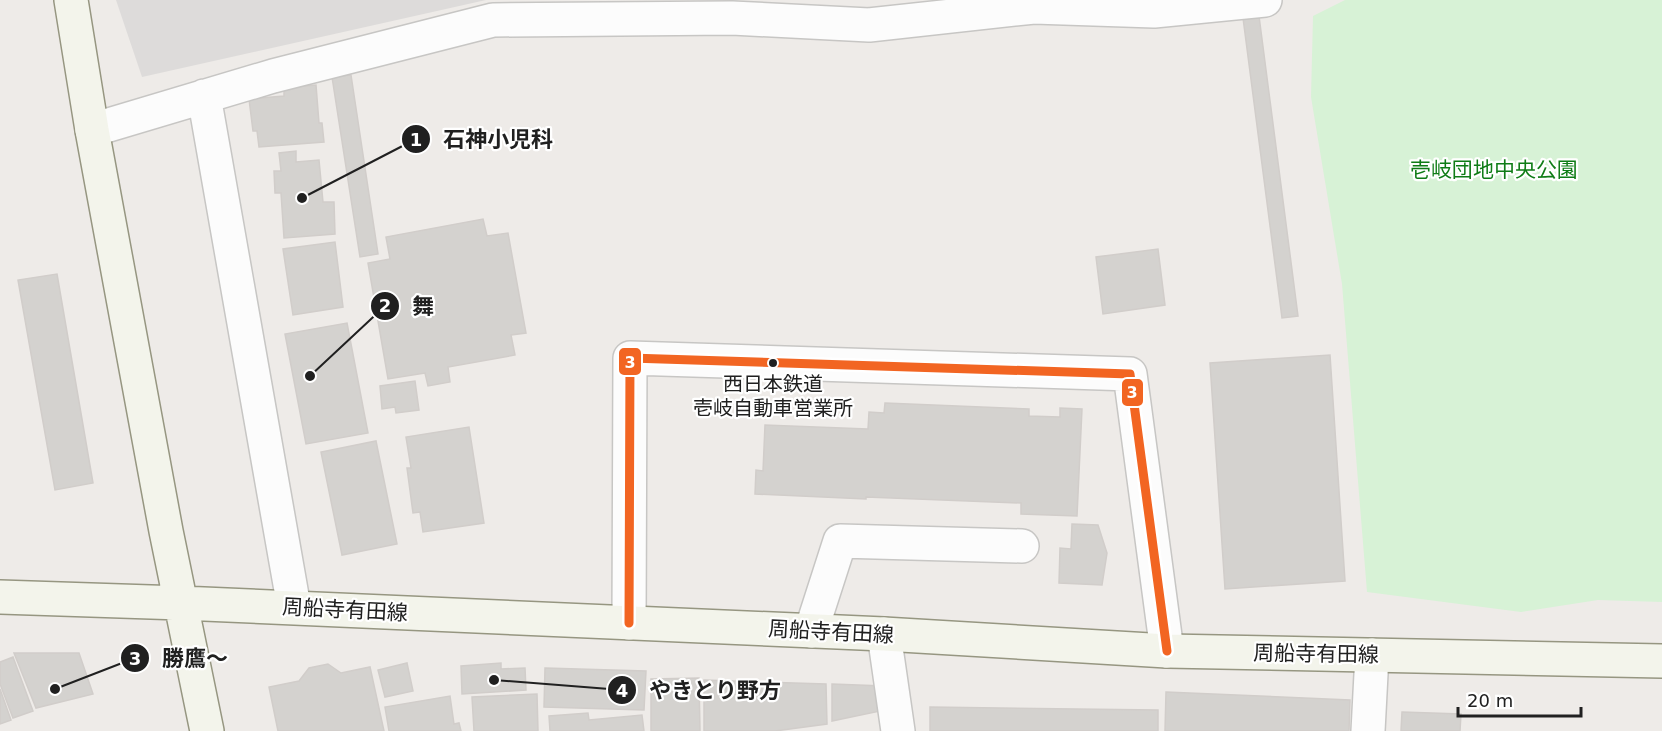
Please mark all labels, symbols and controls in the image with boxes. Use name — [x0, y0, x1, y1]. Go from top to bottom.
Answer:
callout: 石神小児科 — [401, 119, 565, 159]
text: 石神小児科 — [443, 127, 553, 152]
text: 1 — [410, 129, 422, 150]
park label: 壱岐団地中央公園 — [1410, 158, 1578, 182]
callout: 舞 — [370, 286, 446, 326]
text: 舞 — [412, 294, 434, 319]
text: 2 — [379, 295, 391, 316]
line badge: 3 — [618, 347, 642, 376]
text: 3 — [624, 353, 636, 372]
marker: 西日本鉄道 壱岐自動車営業所 — [767, 357, 779, 369]
place label: 西日本鉄道 壱岐自動車営業所 — [693, 372, 853, 420]
line badge: 3 — [1121, 378, 1144, 407]
text: 3 — [1126, 383, 1138, 402]
street label: 周船寺有田線 — [281, 595, 409, 625]
street label: 周船寺有田線 — [767, 617, 895, 647]
callout: 勝鷹～ — [120, 638, 240, 678]
street label: 周船寺有田線 — [1253, 641, 1379, 667]
text: 勝鷹～ — [162, 646, 228, 671]
text: 3 — [129, 648, 141, 669]
callout: やきとり野方 — [607, 670, 793, 710]
text: やきとり野方 — [649, 678, 781, 703]
text: 4 — [616, 680, 628, 701]
scale bar — [1458, 680, 1581, 718]
text: 20 m — [1467, 690, 1513, 711]

